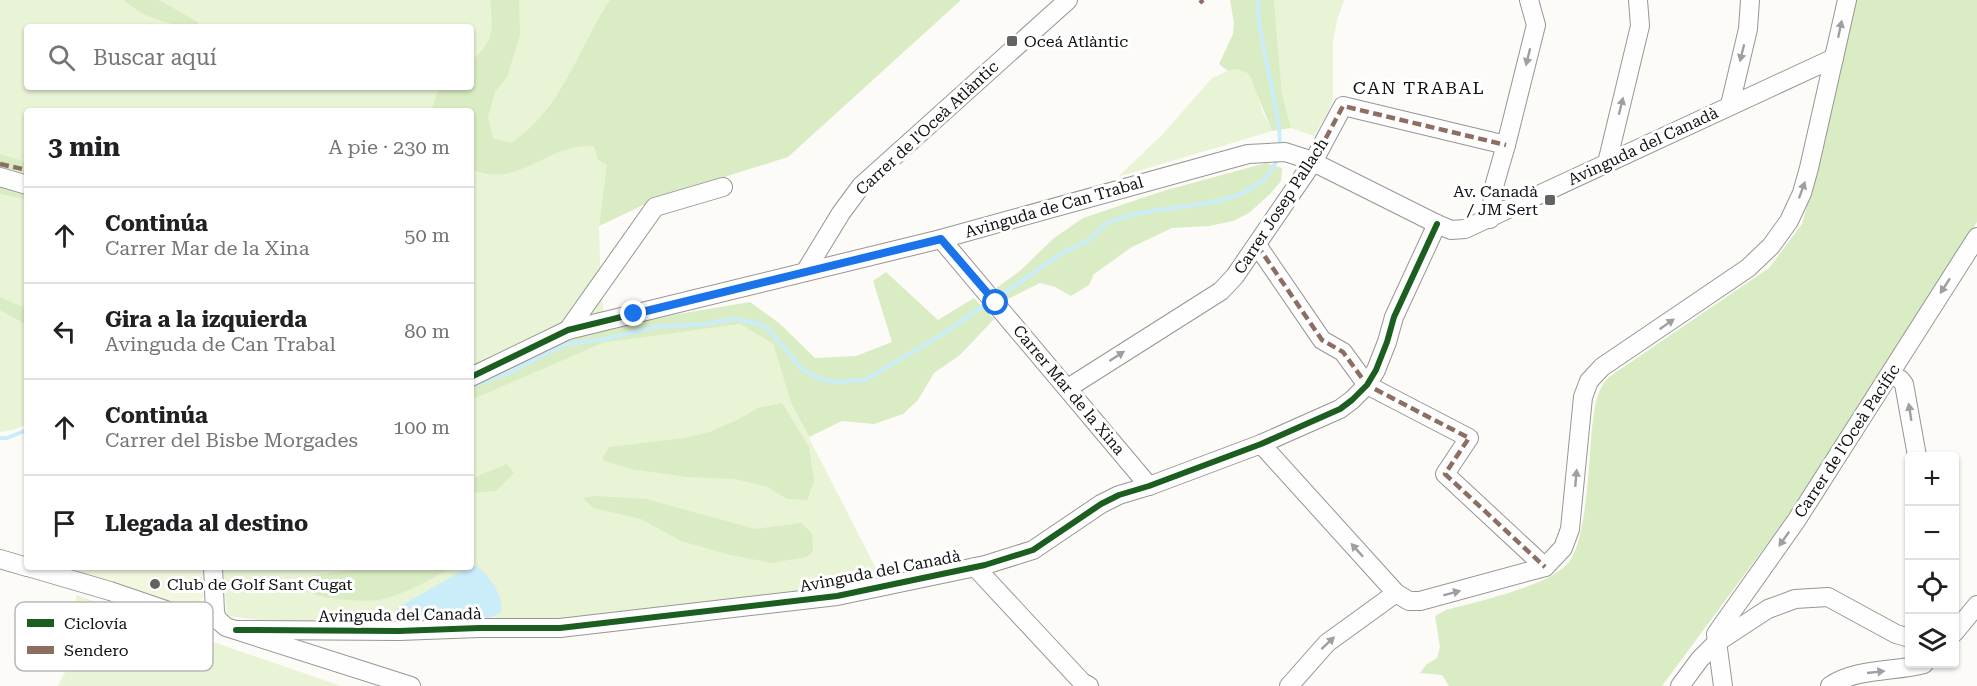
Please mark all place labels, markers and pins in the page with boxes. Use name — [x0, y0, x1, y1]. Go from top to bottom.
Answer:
place label: Oceá Atlàntic — [1024, 32, 1128, 51]
marker: Oceá Atlàntic — [1005, 34, 1019, 48]
place label: Av. Canadà / JM Sert — [1453, 182, 1538, 219]
marker: Av. Canadà / JM Sert — [1543, 193, 1557, 207]
place label: Club de Golf Sant Cugat — [167, 575, 353, 594]
marker: Club de Golf Sant Cugat — [148, 577, 162, 591]

